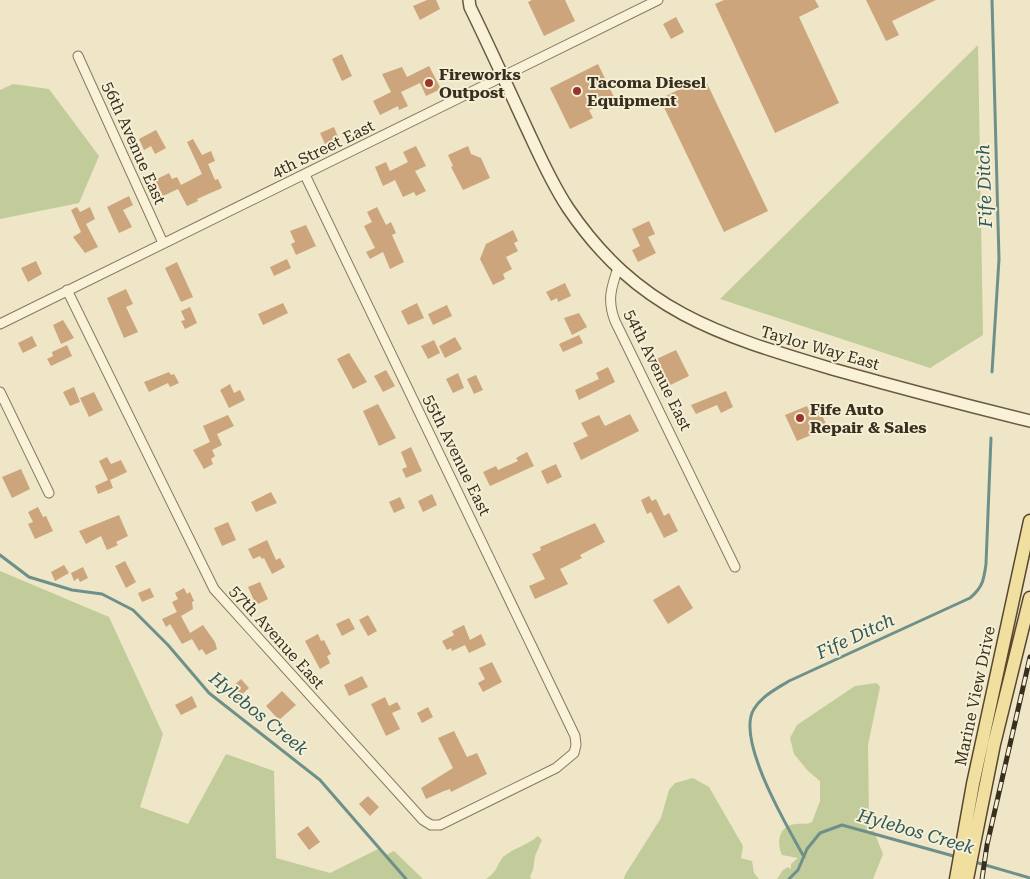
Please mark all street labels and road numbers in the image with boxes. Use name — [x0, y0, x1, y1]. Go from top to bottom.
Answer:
street label: 56th Avenue East — [98, 79, 170, 207]
street label: 4th Street East — [269, 116, 377, 182]
street label: 54th Avenue East — [620, 306, 696, 434]
street label: Taylor Way East — [758, 322, 882, 374]
street label: 55th Avenue East — [419, 391, 495, 519]
street label: 57th Avenue East — [226, 581, 328, 693]
street label: Marine View Drive — [951, 624, 999, 768]

